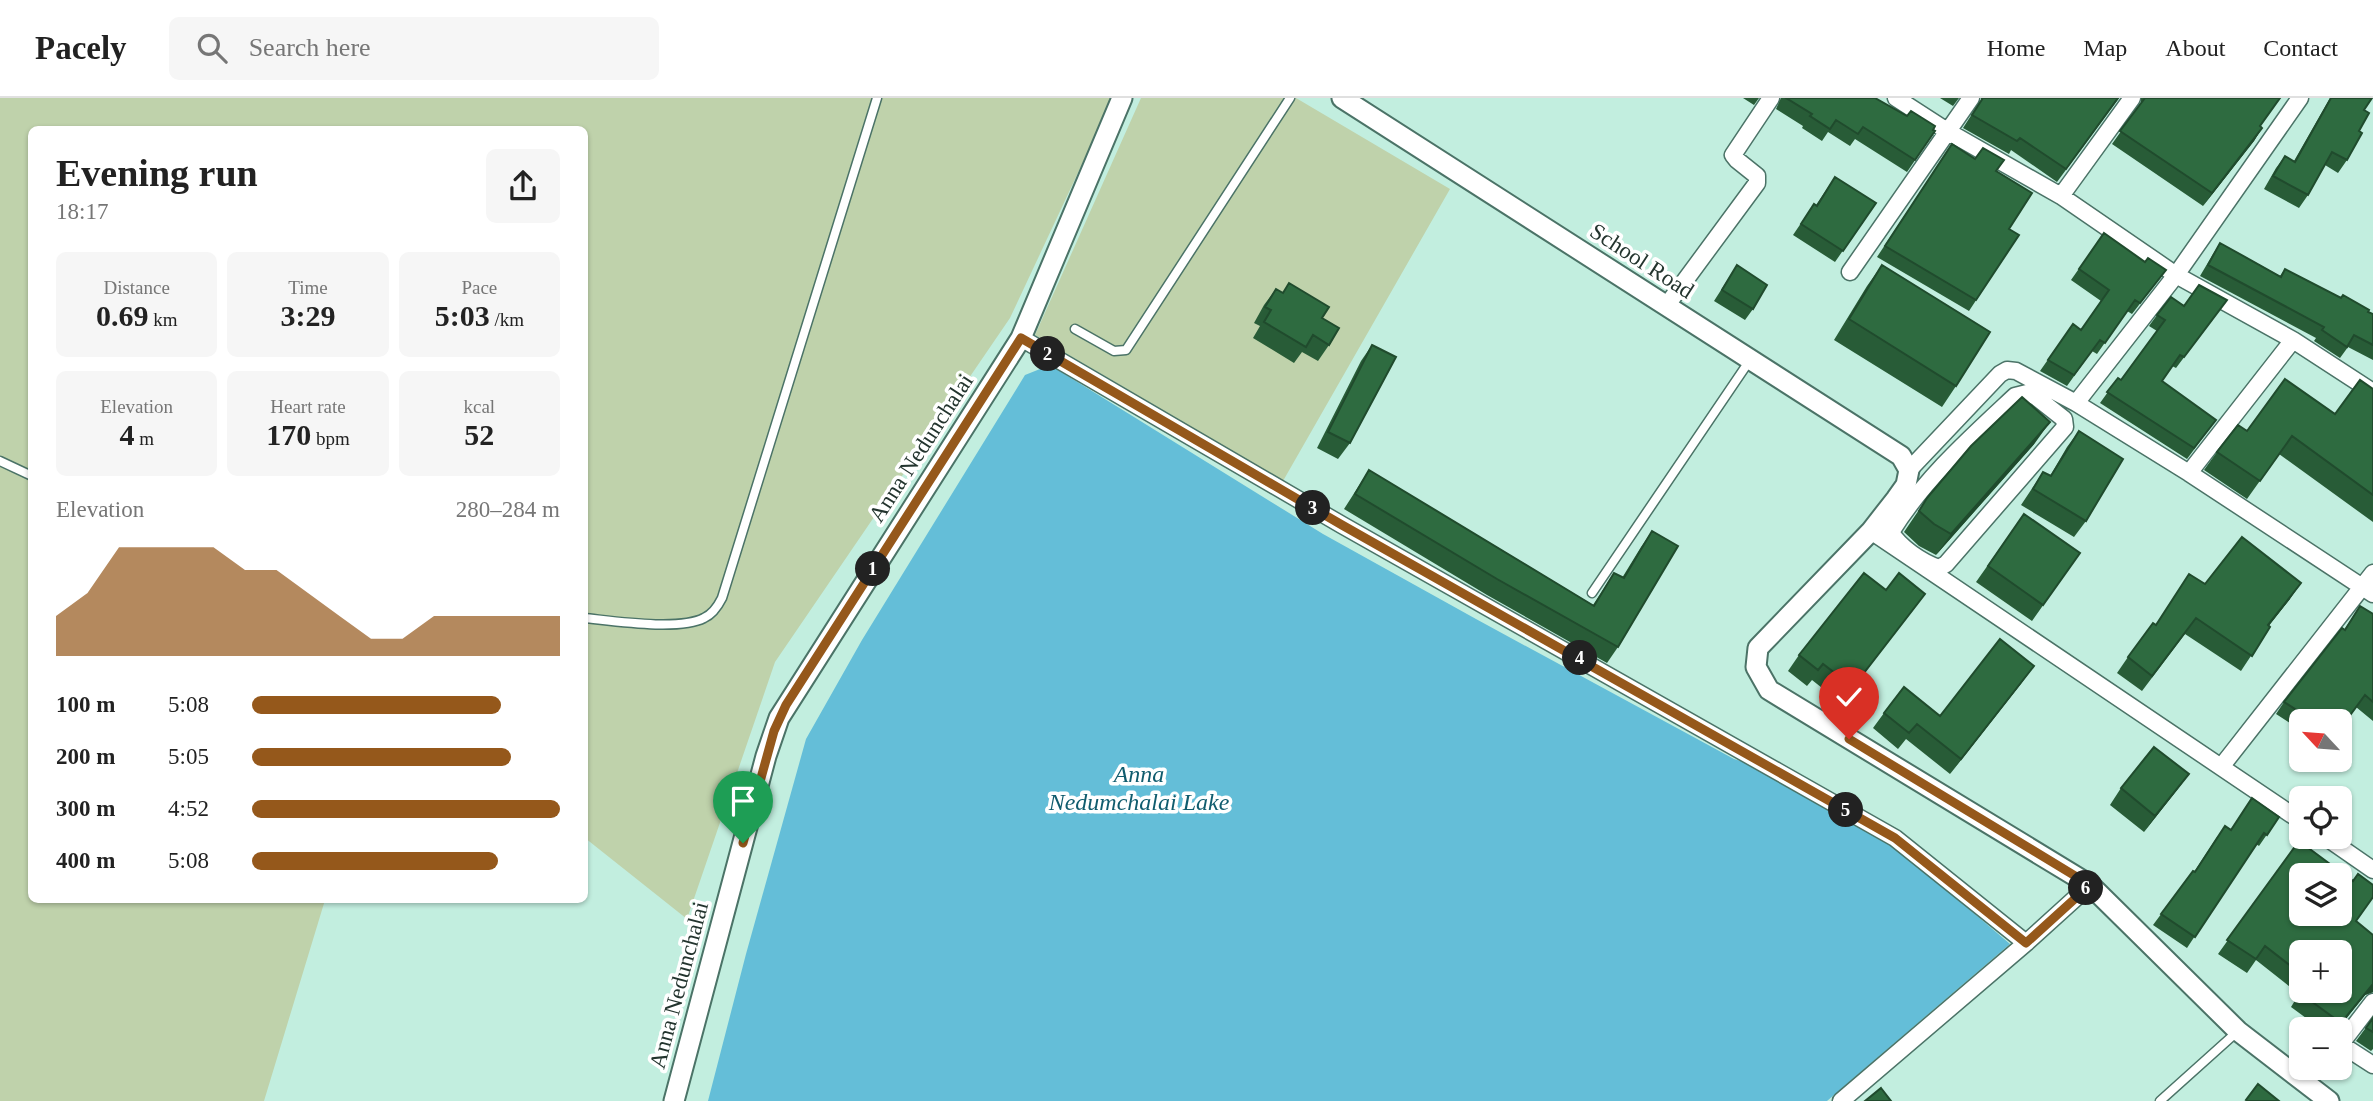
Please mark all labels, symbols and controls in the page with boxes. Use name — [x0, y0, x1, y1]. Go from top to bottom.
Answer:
search box — [169, 17, 659, 80]
icon: search — [193, 29, 231, 67]
text: Pacely — [35, 30, 127, 66]
text: Search here — [249, 33, 371, 62]
text: Home — [1987, 35, 2045, 61]
text: Map — [2083, 35, 2127, 61]
text: About — [2165, 35, 2225, 61]
text: Contact — [2263, 35, 2338, 61]
button: share — [486, 149, 560, 223]
text: Evening run — [56, 152, 258, 194]
text: 18:17 — [56, 199, 108, 224]
street label: School Road — [1586, 218, 1699, 304]
text: Distance — [103, 277, 170, 298]
text: Time — [288, 277, 328, 298]
text: Pace — [461, 277, 497, 298]
text: 0.69 — [96, 299, 148, 332]
text: 3:29 — [280, 299, 335, 332]
text: 5:03 — [435, 299, 490, 332]
text: km — [148, 309, 177, 330]
text: /km — [490, 309, 524, 330]
pin: 2 — [1030, 336, 1066, 372]
text: 2 — [1043, 343, 1052, 364]
street label: Anna Nedunchalai — [864, 369, 978, 527]
text: Elevation — [100, 396, 173, 417]
text: Heart rate — [270, 396, 346, 417]
text: kcal — [463, 396, 495, 417]
text: 4 — [119, 418, 134, 451]
text: 170 — [266, 418, 311, 451]
text: 52 — [464, 418, 494, 451]
text: m — [134, 428, 154, 449]
text: bpm — [311, 428, 350, 449]
pin: 3 — [1296, 490, 1330, 526]
text: Elevation — [56, 497, 144, 522]
text: 280–284 m — [456, 497, 560, 522]
text: 3 — [1308, 497, 1317, 518]
pin: 1 — [856, 552, 890, 587]
text: 1 — [868, 558, 877, 579]
pin: 4 — [1562, 640, 1598, 676]
text: 4 — [1575, 647, 1584, 668]
pin — [1819, 667, 1879, 739]
icon: check — [1830, 678, 1868, 716]
text: 100 m — [56, 692, 115, 717]
text: 5:08 — [168, 692, 209, 717]
north arrow — [2289, 709, 2352, 772]
map controls — [2289, 709, 2352, 1080]
text: 200 m — [56, 744, 115, 769]
text: 5:05 — [168, 744, 209, 769]
water label: Anna Nedumchalai Lake — [1048, 761, 1230, 815]
pin — [713, 771, 773, 843]
icon: arrive — [724, 782, 762, 820]
button: locate — [2289, 786, 2352, 849]
pin: 5 — [1828, 792, 1864, 828]
text: 300 m — [56, 796, 115, 821]
text: 4:52 — [168, 796, 209, 821]
text: 5 — [1841, 799, 1850, 820]
text: 400 m — [56, 848, 115, 873]
text: 5:08 — [168, 848, 209, 873]
button: layers — [2289, 863, 2352, 926]
pin: 6 — [2068, 870, 2104, 906]
text: 6 — [2081, 877, 2090, 898]
street label: Anna Nedunchalai — [645, 899, 713, 1071]
button: + — [2289, 940, 2352, 1003]
button: − — [2289, 1017, 2352, 1080]

